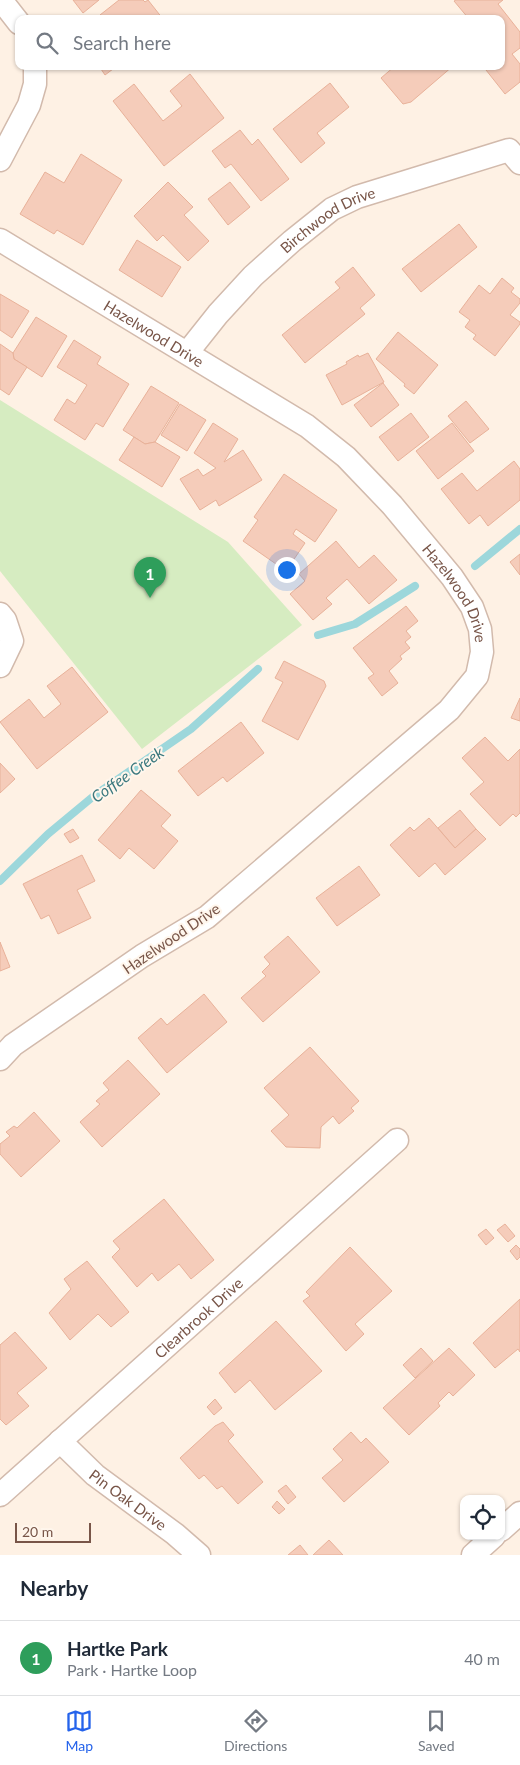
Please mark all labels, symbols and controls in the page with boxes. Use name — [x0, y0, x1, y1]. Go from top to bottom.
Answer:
search box — [15, 15, 505, 70]
icon: search — [33, 29, 61, 57]
text: Search here — [73, 31, 171, 54]
street label: Birchwood Drive — [276, 183, 377, 256]
street label: Hazelwood Drive — [101, 296, 207, 370]
street label: Hazelwood Drive — [419, 540, 490, 643]
pin: 1 — [134, 557, 166, 598]
your location — [274, 557, 300, 583]
water label: Coffee Creek — [87, 742, 167, 806]
street label: Hazelwood Drive — [119, 899, 223, 977]
street label: Clearbrook Drive — [150, 1274, 246, 1362]
street label: Pin Oak Drive — [86, 1465, 170, 1534]
map controls — [460, 1495, 505, 1540]
button: locate — [460, 1495, 505, 1540]
scale bar — [15, 1520, 91, 1543]
text: 20 m — [22, 1523, 53, 1540]
text: Nearby — [20, 1575, 88, 1600]
text: Hartke Park — [67, 1637, 168, 1660]
text: 1 — [31, 1649, 41, 1668]
text: 40 m — [464, 1649, 500, 1668]
text: Park · Hartke Loop — [67, 1660, 197, 1679]
tab: Map — [65, 1707, 93, 1754]
tab: Directions — [224, 1707, 287, 1754]
tab: Saved — [418, 1707, 455, 1754]

